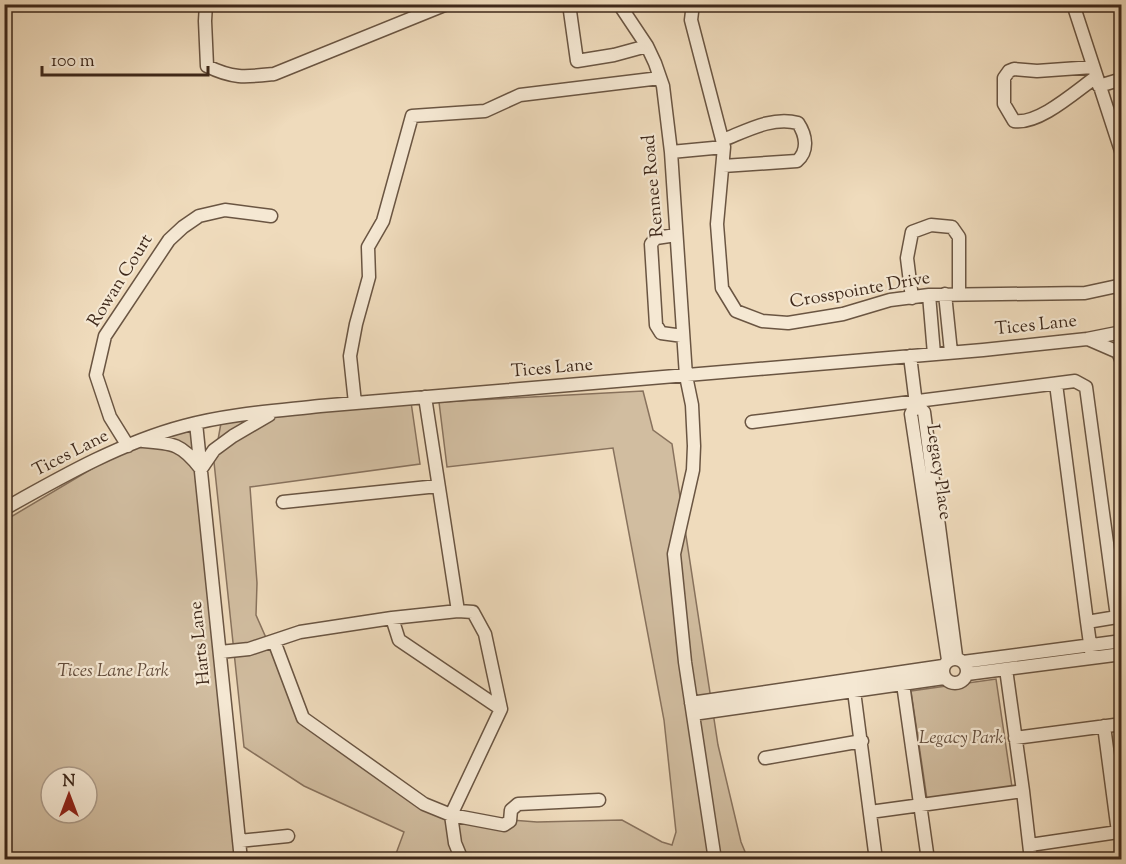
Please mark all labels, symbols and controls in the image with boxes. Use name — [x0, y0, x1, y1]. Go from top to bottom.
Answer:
scale bar — [42, 39, 208, 77]
text: 100 m — [51, 49, 95, 75]
street label: Rennee Road — [637, 134, 671, 238]
street label: Rowan Court — [82, 230, 160, 332]
street label: Crosspointe Drive — [788, 266, 932, 316]
street label: Tices Lane — [994, 309, 1078, 343]
street label: Tices Lane — [510, 352, 594, 386]
street label: Legacy Place — [918, 423, 958, 521]
street label: Tices Lane — [28, 424, 114, 484]
street label: Harts Lane — [184, 600, 218, 686]
park label: Tices Lane Park — [57, 659, 169, 685]
park label: Legacy Park — [919, 726, 1003, 752]
north arrow — [39, 765, 99, 825]
text: N — [63, 771, 76, 794]

